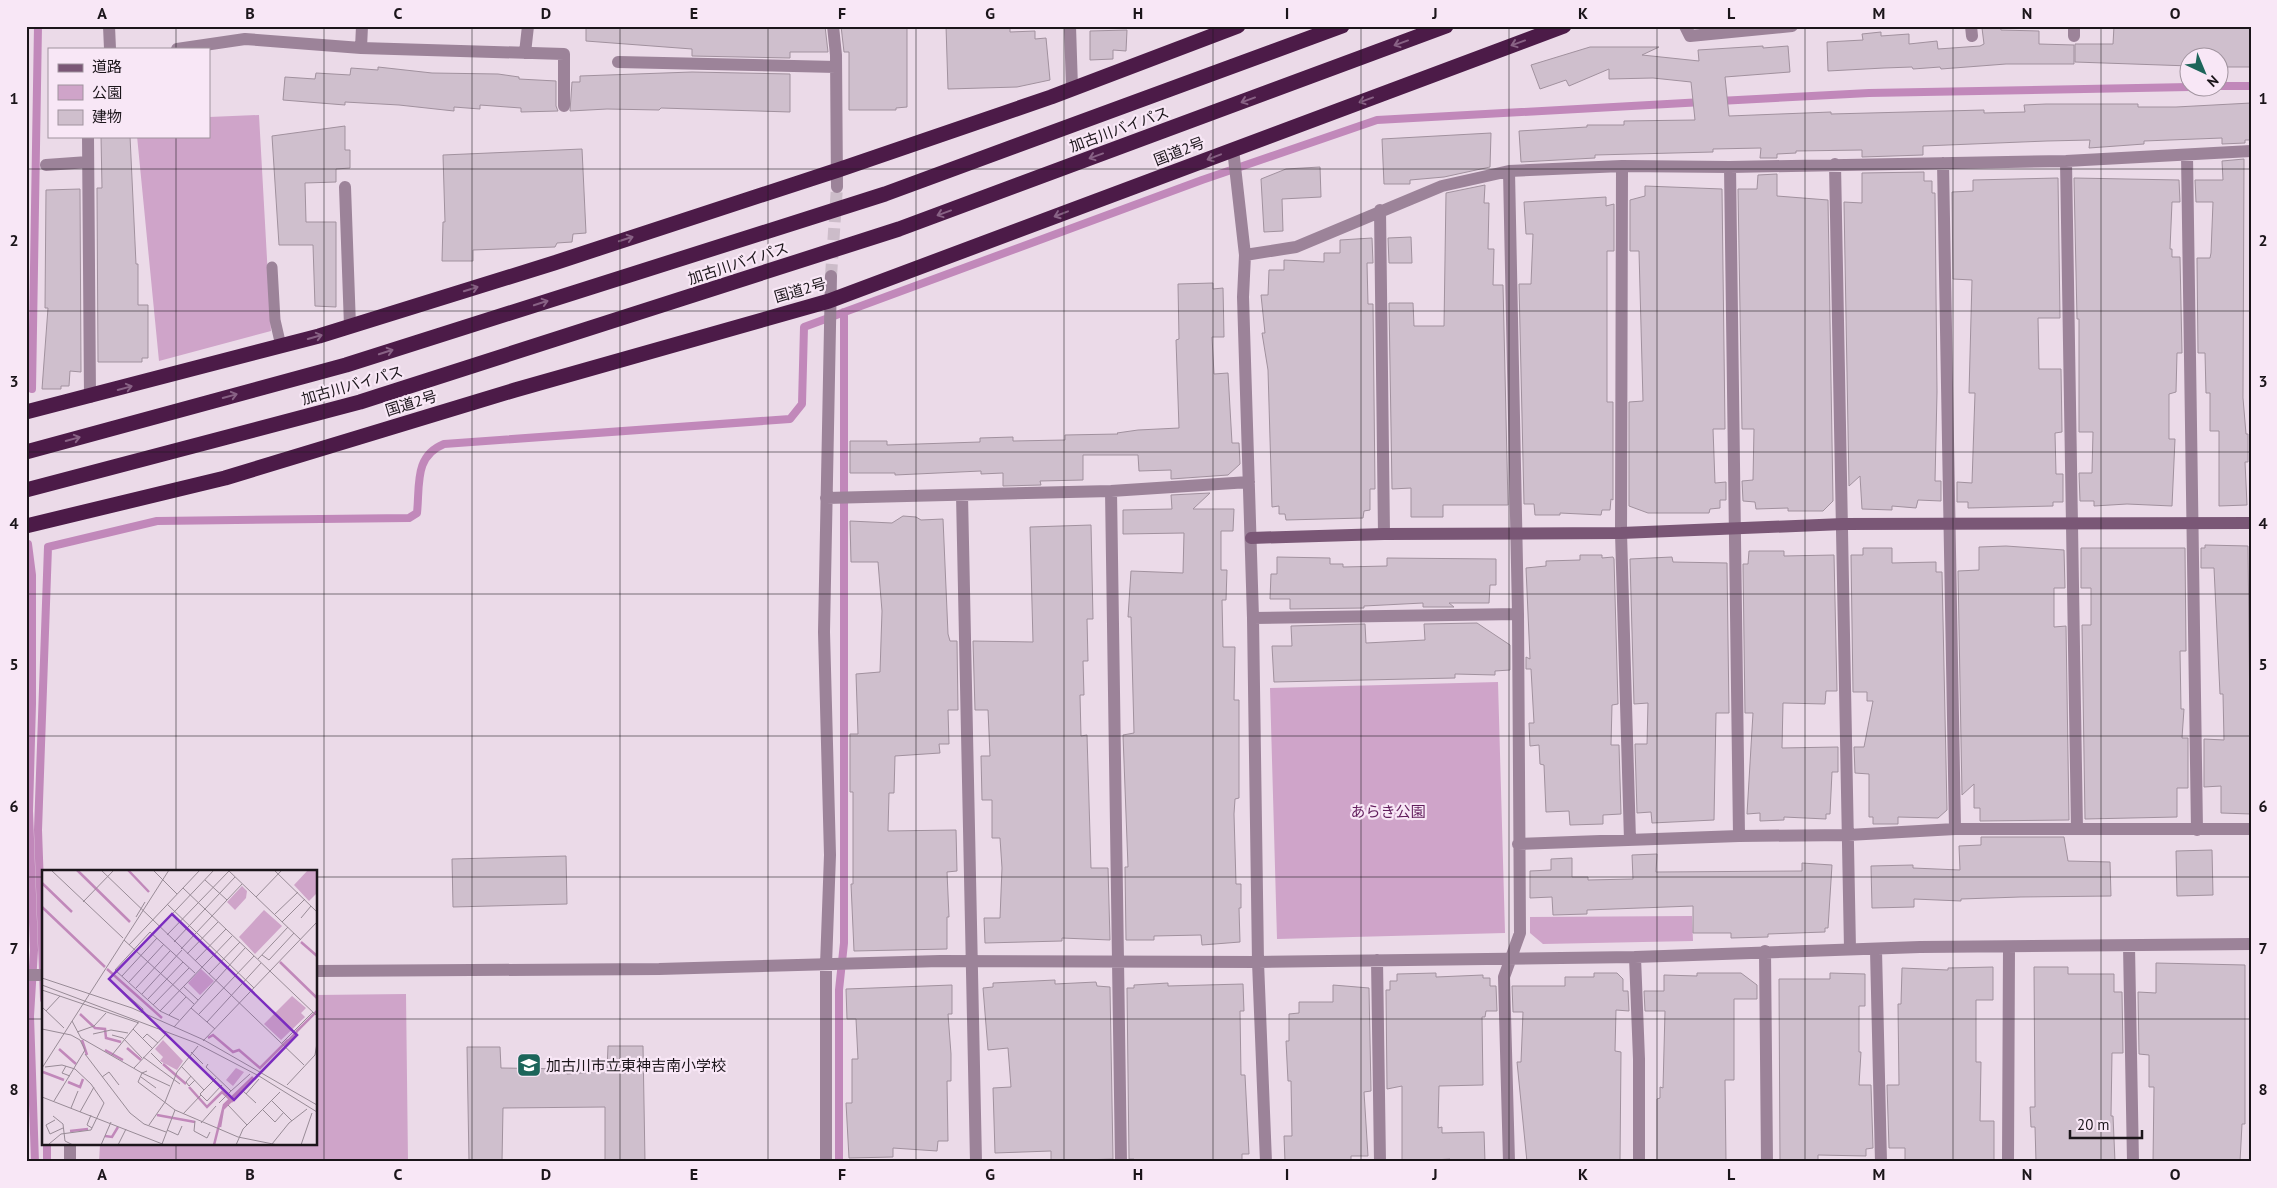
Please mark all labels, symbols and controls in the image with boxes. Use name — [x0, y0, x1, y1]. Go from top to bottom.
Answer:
text: A — [97, 3, 107, 23]
text: B — [245, 3, 255, 23]
text: C — [394, 3, 403, 23]
text: D — [541, 3, 551, 23]
text: E — [690, 3, 698, 23]
text: F — [838, 3, 846, 23]
text: G — [985, 3, 995, 23]
text: H — [1133, 3, 1143, 23]
text: I — [1285, 3, 1289, 23]
text: J — [1431, 3, 1438, 23]
text: K — [1578, 3, 1588, 23]
text: L — [1727, 3, 1736, 23]
text: M — [1873, 3, 1885, 23]
text: N — [2022, 3, 2032, 23]
text: O — [2170, 3, 2181, 23]
one-way arrow — [1393, 39, 1409, 48]
one-way arrow — [1511, 39, 1526, 48]
legend — [48, 48, 210, 138]
north arrow — [2180, 48, 2230, 98]
text: 道路 — [92, 57, 122, 76]
text: N — [2203, 72, 2223, 91]
text: 公園 — [92, 83, 122, 102]
text: 1 — [9, 88, 19, 108]
text: 1 — [2258, 88, 2268, 108]
one-way arrow — [1241, 96, 1256, 105]
one-way arrow — [1359, 96, 1374, 105]
street label: 加古川バイパス — [1067, 102, 1171, 156]
text: 建物 — [92, 107, 122, 126]
street label: 国道2号 — [1151, 133, 1207, 169]
one-way arrow — [1089, 152, 1104, 161]
one-way arrow — [1206, 153, 1222, 162]
one-way arrow — [936, 209, 951, 218]
one-way arrow — [1054, 210, 1070, 219]
text: 2 — [9, 230, 19, 250]
text: 2 — [2258, 230, 2268, 250]
one-way arrow — [617, 234, 633, 244]
street label: 加古川バイパス — [685, 238, 791, 288]
street label: 国道2号 — [772, 274, 828, 306]
one-way arrow — [462, 283, 478, 293]
one-way arrow — [533, 298, 549, 307]
one-way arrow — [307, 331, 323, 341]
one-way arrow — [378, 347, 394, 356]
street label: 加古川バイパス — [299, 361, 405, 409]
text: 3 — [9, 371, 19, 391]
text: 3 — [2258, 371, 2268, 391]
one-way arrow — [116, 382, 132, 392]
street label: 国道2号 — [383, 386, 439, 420]
one-way arrow — [222, 391, 238, 401]
one-way arrow — [65, 434, 81, 443]
text: 4 — [9, 513, 19, 533]
text: 4 — [2258, 513, 2268, 533]
text: 5 — [9, 654, 19, 674]
text: 5 — [2258, 654, 2268, 674]
text: 6 — [9, 796, 19, 816]
text: 6 — [2258, 796, 2268, 816]
park label: あらき公園 — [1350, 802, 1426, 821]
inset map — [42, 870, 318, 1146]
text: 7 — [9, 938, 19, 958]
text: 7 — [2258, 938, 2268, 958]
school or university icon: 加古川市立東神吉南小学校 — [516, 1052, 542, 1078]
place label: 加古川市立東神吉南小学校 — [546, 1056, 726, 1075]
text: 8 — [9, 1079, 19, 1099]
text: 8 — [2258, 1079, 2268, 1099]
scale bar — [2070, 1108, 2142, 1140]
text: 20 m — [2077, 1115, 2110, 1134]
text: A — [97, 1164, 107, 1184]
text: B — [245, 1164, 255, 1184]
text: C — [394, 1164, 403, 1184]
text: D — [541, 1164, 551, 1184]
text: E — [690, 1164, 698, 1184]
text: F — [838, 1164, 846, 1184]
text: G — [985, 1164, 995, 1184]
text: H — [1133, 1164, 1143, 1184]
text: I — [1285, 1164, 1289, 1184]
text: J — [1431, 1164, 1438, 1184]
text: K — [1578, 1164, 1588, 1184]
text: L — [1727, 1164, 1736, 1184]
text: M — [1873, 1164, 1885, 1184]
text: N — [2022, 1164, 2032, 1184]
text: O — [2170, 1164, 2181, 1184]

